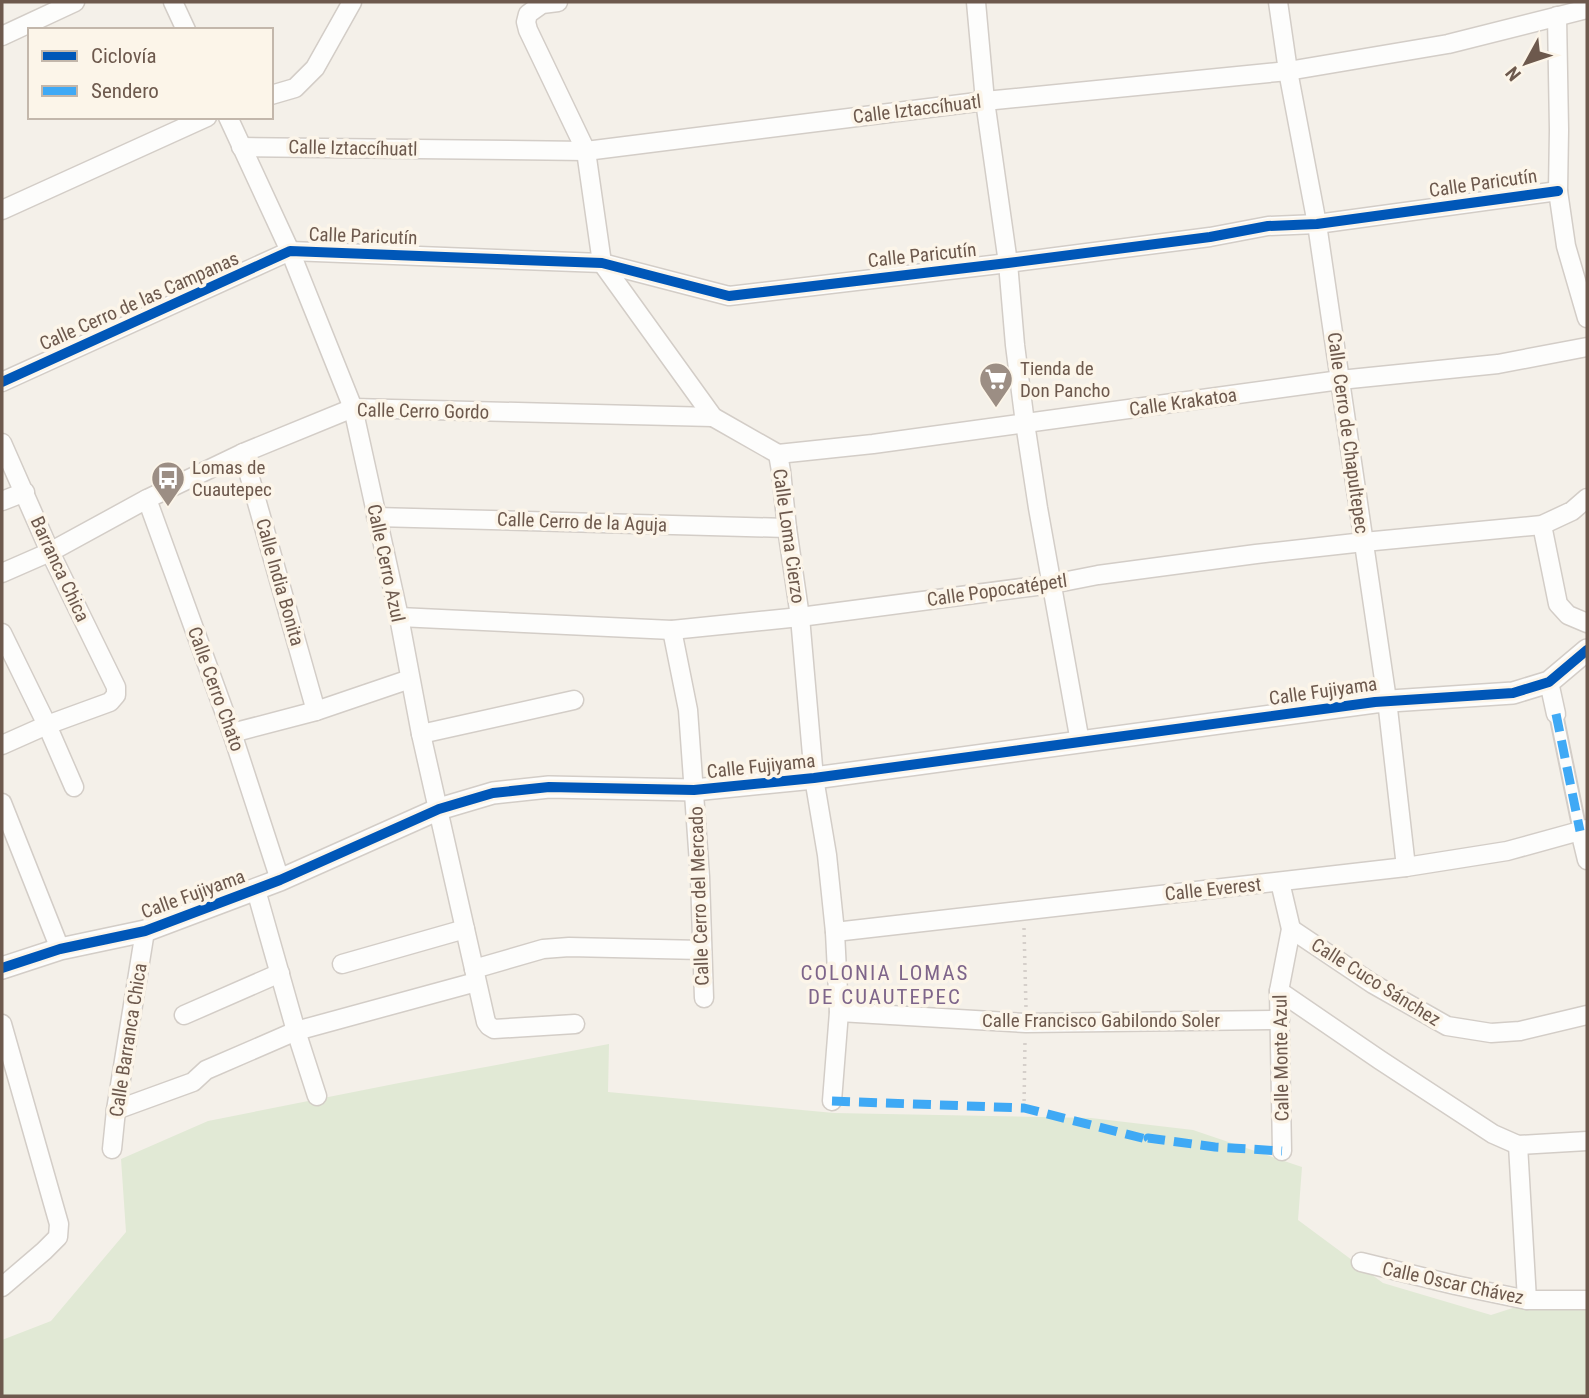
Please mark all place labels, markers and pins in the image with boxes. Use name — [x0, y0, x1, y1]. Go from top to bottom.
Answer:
place label: Tienda de Don Pancho — [1020, 357, 1110, 402]
supermarket icon: Tienda de Don Pancho — [977, 360, 1015, 409]
place label: Lomas de Cuautepec — [192, 456, 272, 501]
bus stop icon: Lomas de Cuautepec — [149, 459, 187, 508]

